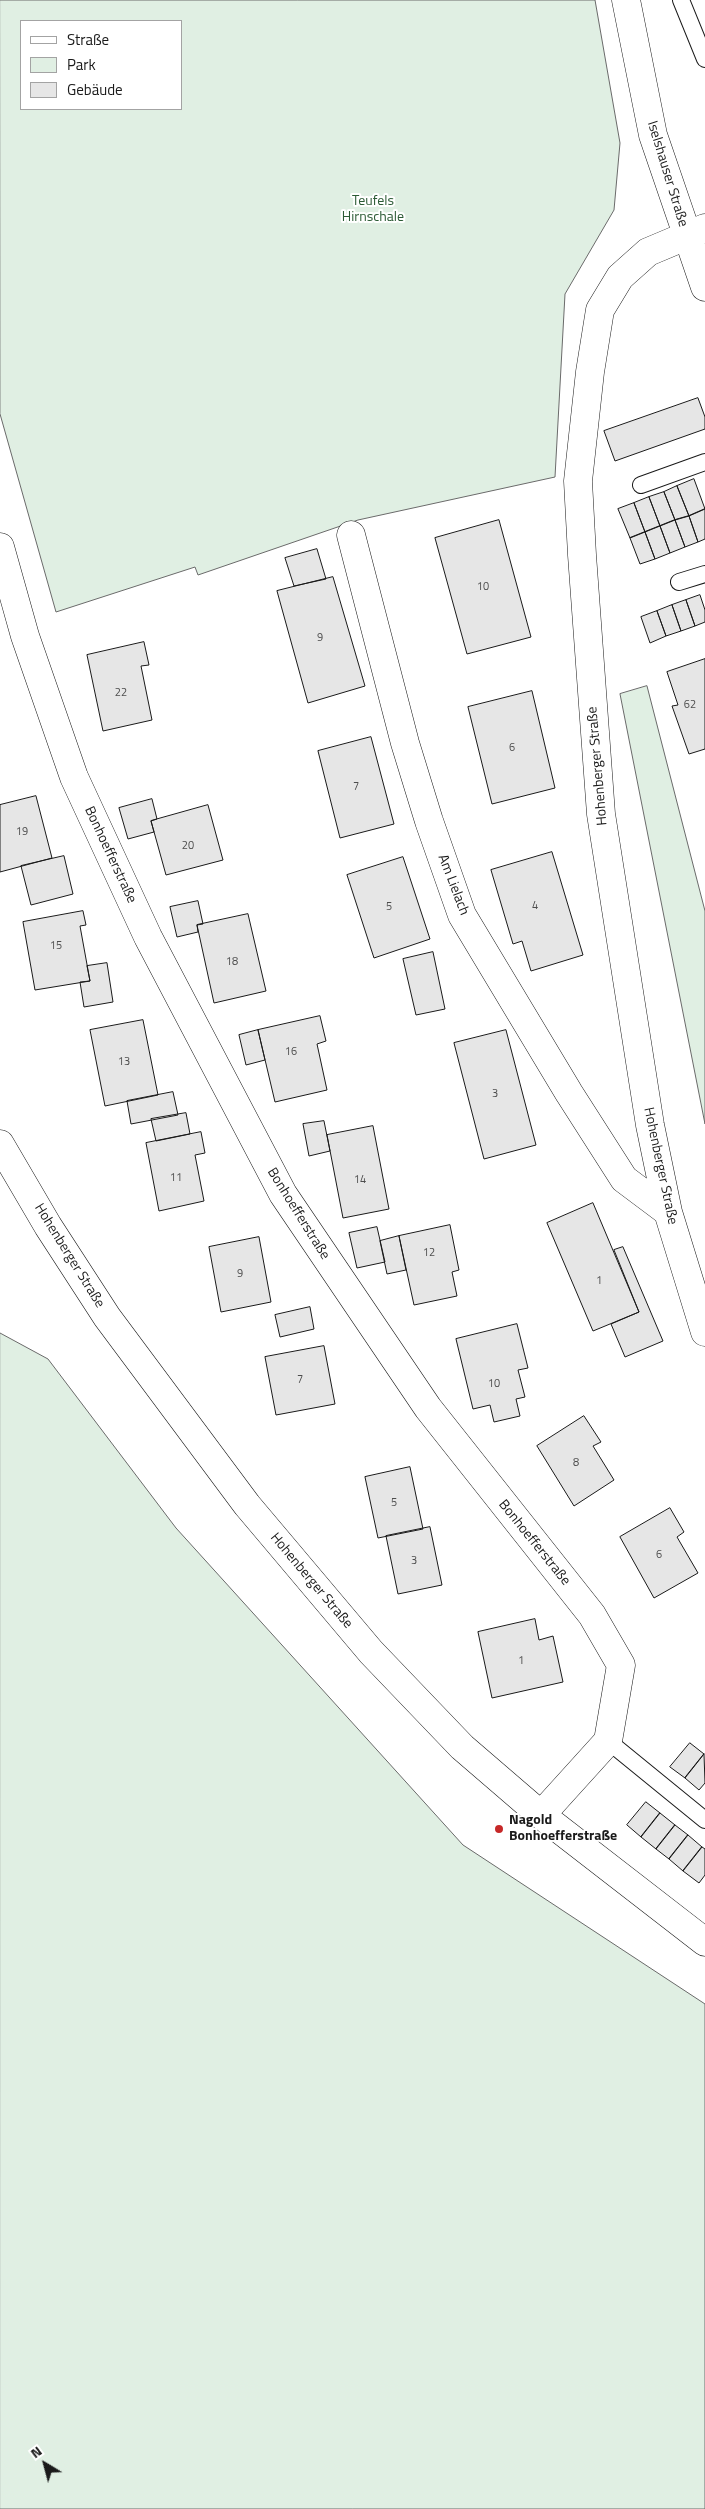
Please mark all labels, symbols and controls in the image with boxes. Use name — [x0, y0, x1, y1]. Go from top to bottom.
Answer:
legend — [20, 20, 182, 110]
text: Straße — [67, 28, 109, 51]
text: Park — [67, 53, 96, 76]
text: Gebäude — [67, 78, 123, 101]
street label: Iselshauser Straße — [643, 119, 691, 229]
park label: Teufels Hirnschale — [342, 194, 404, 226]
house number: 10 — [477, 580, 489, 594]
house number: 9 — [317, 631, 323, 645]
house number: 22 — [115, 686, 127, 700]
house number: 62 — [684, 698, 696, 712]
street label: Hohenberger Straße — [584, 706, 612, 826]
house number: 6 — [509, 741, 515, 755]
house number: 7 — [353, 780, 359, 794]
street label: Bonhoefferstraße — [80, 804, 140, 906]
house number: 19 — [16, 825, 28, 839]
house number: 20 — [182, 839, 194, 853]
street label: Am Lielach — [434, 852, 472, 918]
house number: 4 — [532, 899, 538, 913]
house number: 5 — [386, 900, 392, 914]
house number: 15 — [50, 939, 62, 953]
house number: 18 — [226, 955, 238, 969]
house number: 16 — [285, 1045, 297, 1059]
house number: 13 — [118, 1055, 130, 1069]
house number: 3 — [492, 1087, 498, 1101]
street label: Hohenberger Straße — [639, 1106, 681, 1226]
street label: Bonhoefferstraße — [263, 1165, 333, 1263]
house number: 11 — [170, 1171, 182, 1185]
house number: 14 — [354, 1173, 366, 1187]
street label: Hohenberger Straße — [30, 1201, 108, 1311]
house number: 12 — [423, 1246, 435, 1260]
house number: 9 — [237, 1267, 243, 1281]
house number: 1 — [596, 1274, 602, 1288]
house number: 7 — [297, 1373, 303, 1387]
house number: 10 — [488, 1377, 500, 1391]
house number: 8 — [573, 1456, 579, 1470]
house number: 5 — [391, 1496, 397, 1510]
street label: Bonhoefferstraße — [494, 1497, 574, 1589]
street label: Hohenberger Straße — [266, 1530, 356, 1632]
house number: 6 — [656, 1548, 662, 1562]
house number: 3 — [411, 1554, 417, 1568]
house number: 1 — [518, 1654, 524, 1668]
place label: Nagold Bonhoefferstraße — [509, 1813, 617, 1845]
marker: Nagold Bonhoefferstraße — [493, 1823, 505, 1835]
north arrow — [20, 2439, 70, 2489]
text: N — [25, 2440, 46, 2463]

